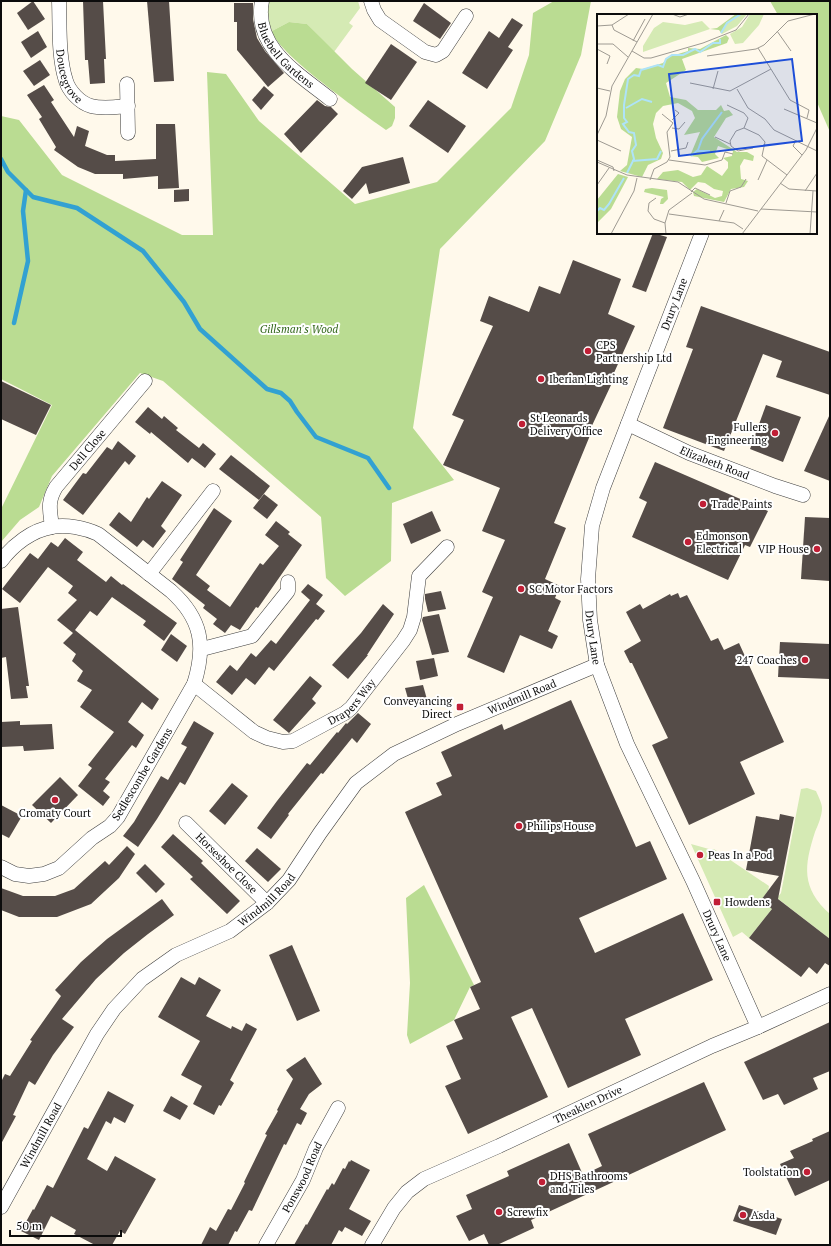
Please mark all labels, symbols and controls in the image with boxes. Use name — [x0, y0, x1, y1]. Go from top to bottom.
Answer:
inset map — [597, 14, 817, 234]
street label: Bluebell Gardens — [255, 21, 317, 91]
street label: Doucegrove — [53, 49, 86, 107]
street label: Drury Lane — [658, 276, 690, 332]
park label: Gillsman's Wood — [260, 322, 338, 336]
place label: CPS Partnership Ltd — [596, 338, 672, 365]
marker: CPS Partnership Ltd — [583, 346, 593, 356]
place label: Iberian Lighting — [549, 372, 628, 386]
marker: Iberian Lighting — [536, 374, 546, 384]
place label: St Leonards Delivery Office — [530, 411, 603, 438]
marker: St Leonards Delivery Office — [517, 419, 527, 429]
place label: Fullers Engineering — [708, 420, 767, 447]
street label: Dell Close — [66, 426, 109, 473]
marker: Fullers Engineering — [770, 428, 780, 438]
street label: Elizabeth Road — [678, 443, 751, 483]
place label: Trade Paints — [711, 497, 773, 511]
marker: Trade Paints — [698, 499, 708, 509]
place label: Edmonson Electrical — [696, 529, 748, 556]
marker: Edmonson Electrical — [683, 537, 693, 547]
place label: VIP House — [758, 542, 809, 556]
marker: VIP House — [812, 544, 822, 554]
place label: SC Motor Factors — [529, 582, 613, 596]
marker: SC Motor Factors — [516, 584, 526, 594]
street label: Drury Lane — [583, 610, 604, 666]
place label: 247 Coaches — [736, 653, 797, 667]
marker: 247 Coaches — [800, 655, 810, 665]
street label: Drapers Way — [325, 675, 378, 728]
street label: Windmill Road — [486, 676, 558, 717]
place label: Conveyancing Direct — [383, 694, 452, 721]
marker: Conveyancing Direct — [455, 702, 465, 712]
street label: Sedlescombe Gardens — [109, 725, 175, 823]
marker: Cromaty Court — [50, 795, 60, 805]
place label: Cromaty Court — [19, 806, 91, 820]
place label: Philips House — [527, 819, 595, 833]
marker: Philips House — [514, 821, 524, 831]
street label: Horseshoe Close — [193, 830, 261, 897]
place label: Peas In a Pod — [708, 848, 772, 862]
marker: Peas In a Pod — [695, 850, 705, 860]
street label: Windmill Road — [235, 871, 298, 930]
place label: Howdens — [725, 895, 770, 909]
marker: Howdens — [712, 897, 722, 907]
street label: Drury Lane — [700, 908, 735, 964]
street label: Theaklen Drive — [551, 1082, 625, 1127]
street label: Windmill Road — [17, 1100, 65, 1171]
street label: Ponswood Road — [279, 1139, 325, 1215]
place label: Toolstation — [743, 1165, 799, 1179]
marker: Toolstation — [802, 1167, 812, 1177]
place label: DHS Bathrooms and Tiles — [550, 1169, 628, 1196]
marker: DHS Bathrooms and Tiles — [537, 1177, 547, 1187]
place label: Screwfix — [507, 1205, 548, 1219]
marker: Screwfix — [494, 1207, 504, 1217]
place label: Asda — [751, 1208, 775, 1222]
marker: Asda — [738, 1210, 748, 1220]
scale bar — [10, 1212, 121, 1238]
text: 50 m — [16, 1218, 43, 1233]

